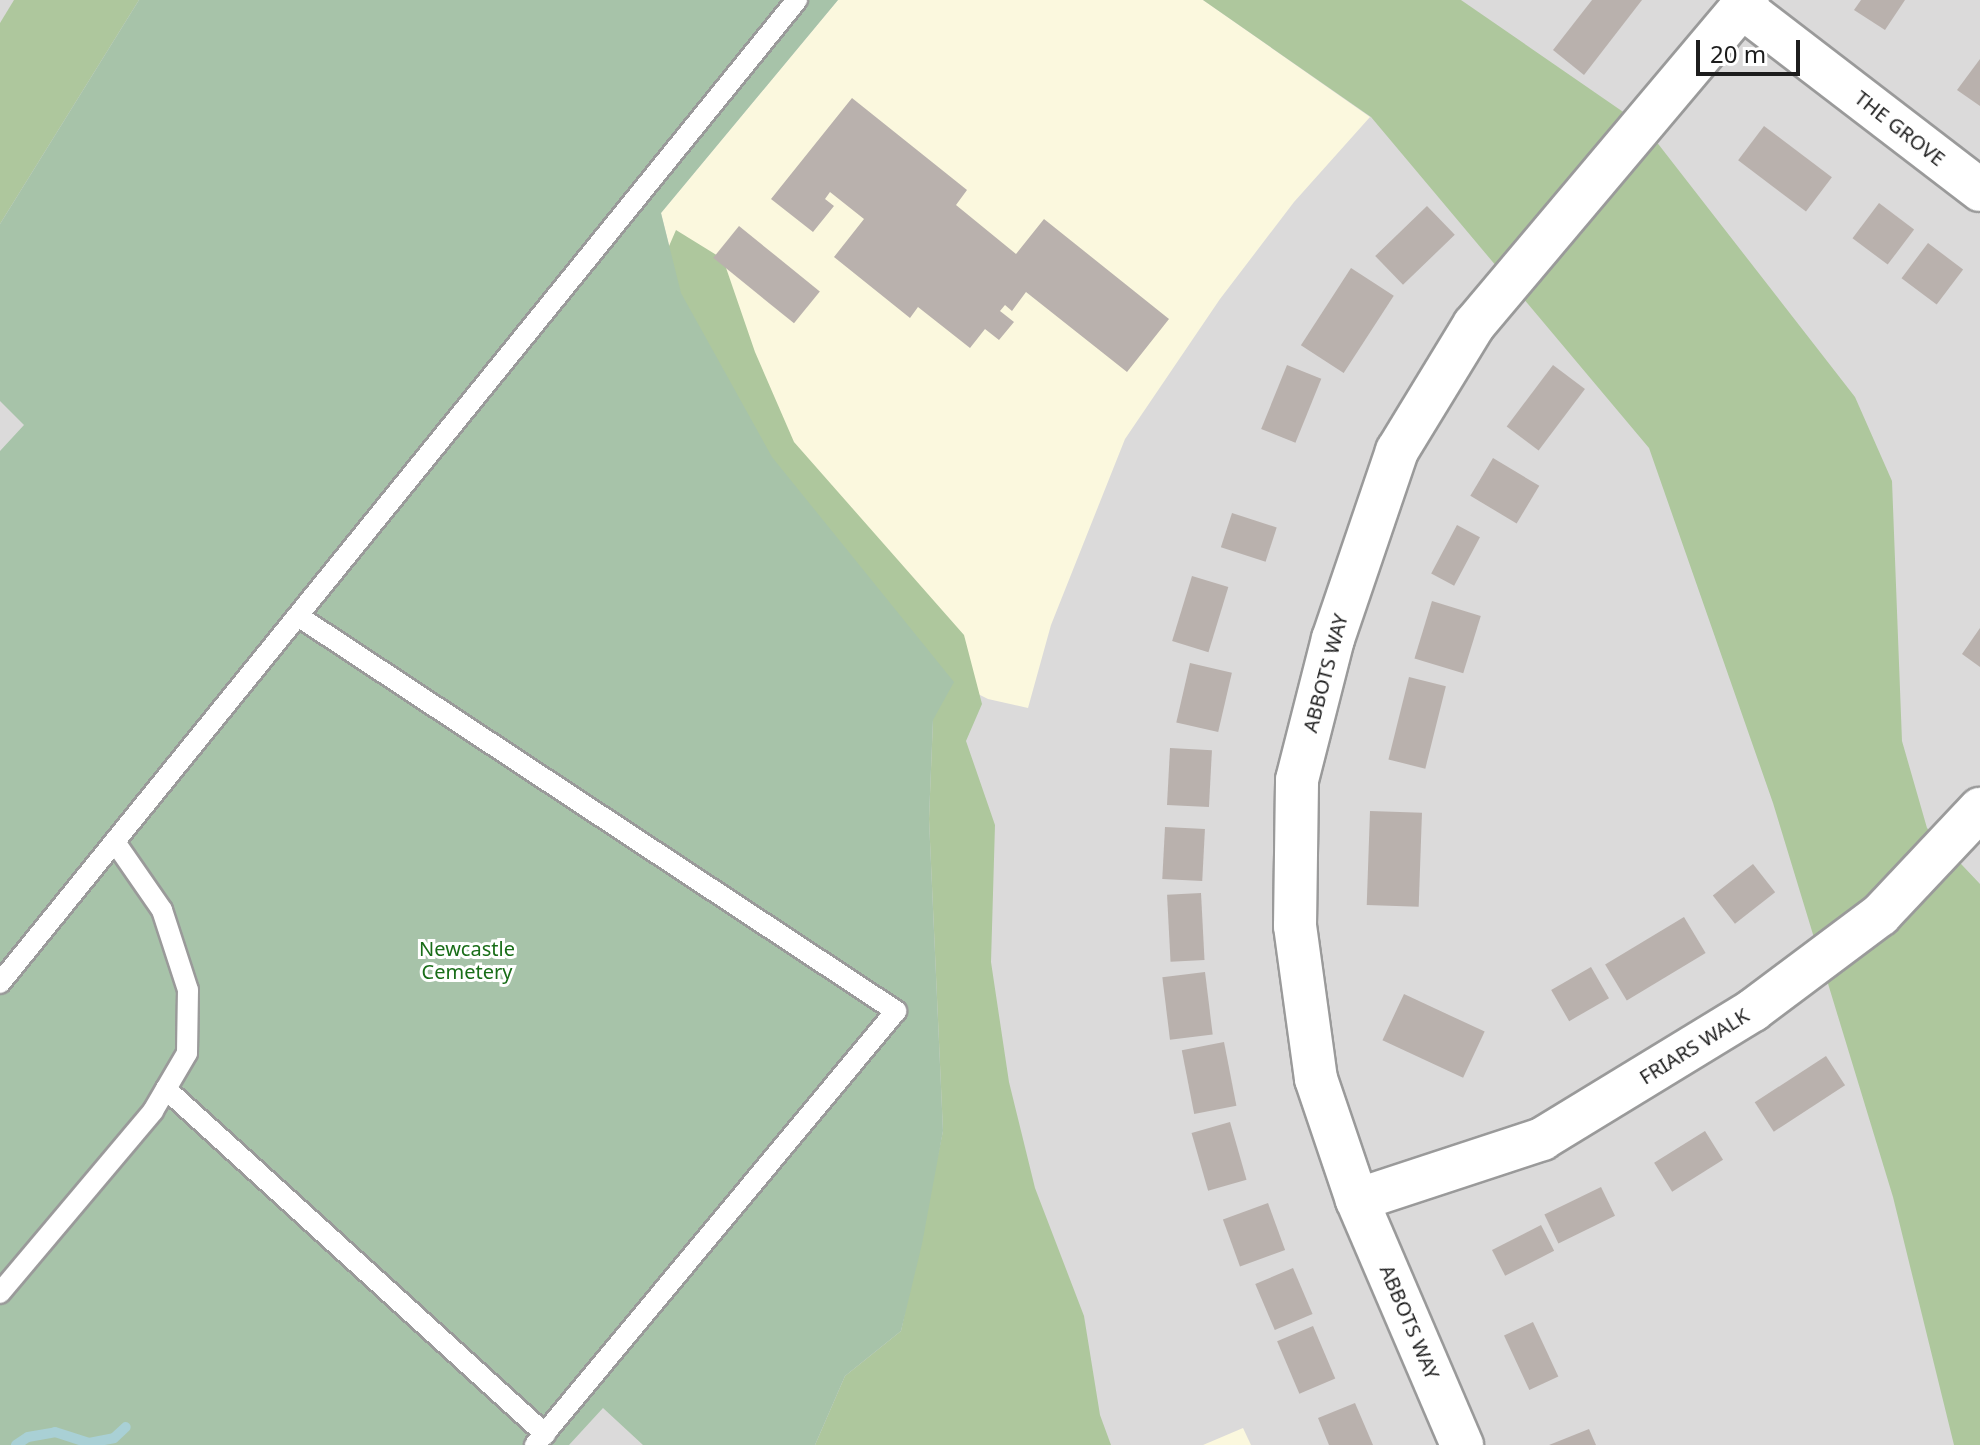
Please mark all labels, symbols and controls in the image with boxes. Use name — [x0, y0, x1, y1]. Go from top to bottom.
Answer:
scale bar — [1700, 24, 1804, 74]
text: 20 m — [1710, 37, 1766, 70]
street label: THE GROVE — [1850, 85, 1950, 171]
street label: ABBOTS WAY — [1298, 611, 1352, 735]
park label: Newcastle Cemetery — [419, 937, 515, 984]
street label: FRIARS WALK — [1635, 1003, 1753, 1089]
street label: ABBOTS WAY — [1375, 1261, 1445, 1383]

